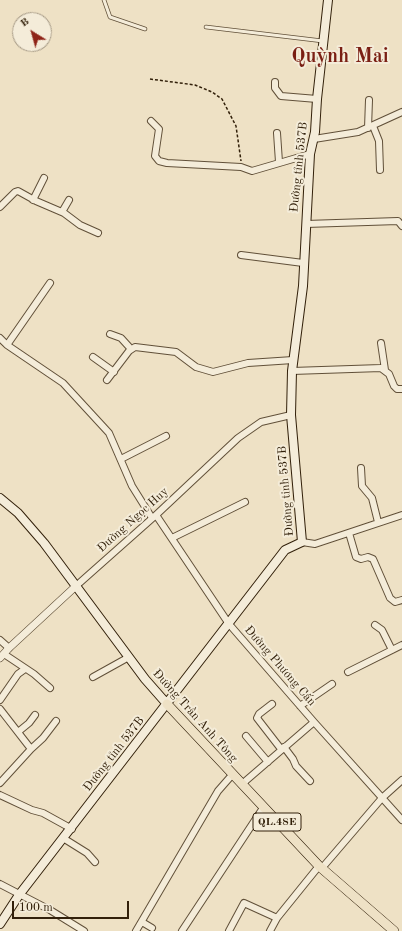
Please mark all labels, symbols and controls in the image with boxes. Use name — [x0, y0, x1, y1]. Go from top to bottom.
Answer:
north arrow — [12, 12, 52, 52]
text: B — [19, 16, 32, 30]
district label: Quỳnh Mai — [291, 45, 389, 69]
street label: Đường tỉnh 537B — [287, 121, 311, 213]
street label: Đường tỉnh 537B — [275, 445, 297, 537]
street label: Đường Ngọc Huy — [95, 484, 171, 556]
street label: Đường Phương Cấn — [241, 623, 319, 709]
street label: Đường Trần Anh Tông — [149, 667, 241, 765]
street label: Đường tỉnh 537B — [80, 714, 148, 794]
road number: QL.48E — [253, 813, 301, 831]
scale bar — [14, 893, 131, 919]
text: 100 m — [19, 902, 53, 914]

